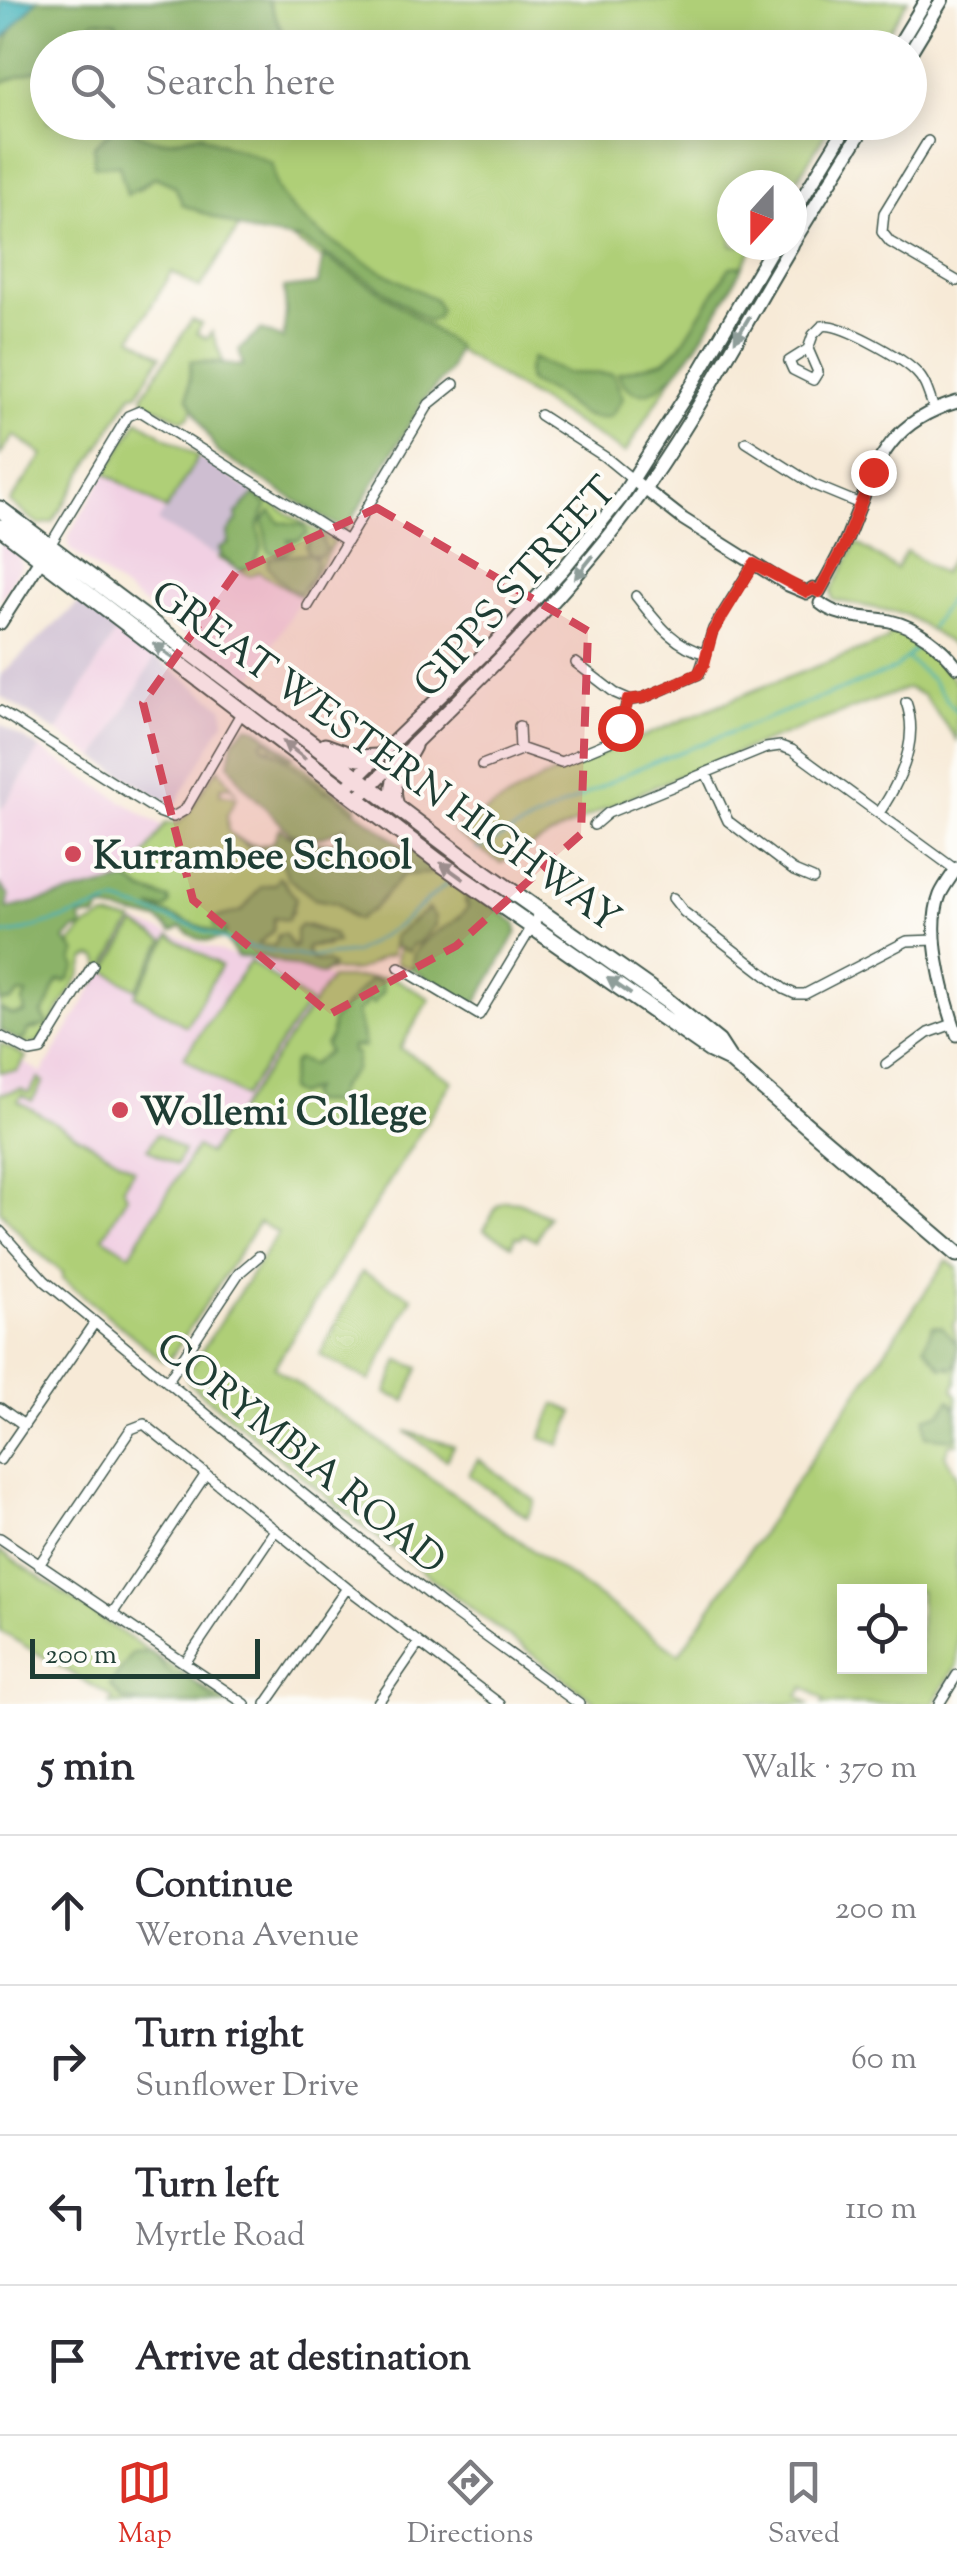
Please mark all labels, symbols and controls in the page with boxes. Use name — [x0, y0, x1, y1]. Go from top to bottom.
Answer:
search box — [30, 30, 927, 140]
icon: search — [65, 58, 120, 113]
text: Search here — [145, 58, 336, 112]
north arrow — [717, 170, 807, 260]
one-way arrow — [734, 315, 751, 343]
route end — [851, 450, 897, 496]
street label: GIPPS STREET — [402, 466, 632, 712]
one-way arrow — [574, 554, 595, 579]
street label: GREAT WESTERN HIGHWAY — [138, 569, 631, 949]
one-way arrow — [152, 642, 178, 662]
route start — [598, 706, 644, 752]
one-way arrow — [281, 740, 307, 761]
place label: Kurrambee School — [93, 830, 413, 887]
marker: Kurrambee School — [62, 843, 84, 865]
one-way arrow — [438, 861, 465, 881]
one-way arrow — [606, 977, 632, 996]
place label: Wollemi College — [140, 1086, 427, 1143]
marker: Wollemi College — [109, 1099, 131, 1121]
street label: CORYMBIA ROAD — [142, 1321, 456, 1590]
map controls — [837, 1584, 927, 1674]
button: locate — [837, 1584, 927, 1674]
scale bar — [30, 1634, 260, 1678]
text: 200 m — [45, 1636, 117, 1676]
text: 5 min — [40, 1739, 135, 1799]
text: Walk · 370 m — [742, 1746, 917, 1792]
text: Continue — [135, 1860, 293, 1914]
icon: ahead — [40, 1883, 95, 1938]
text: 200 m — [835, 1887, 917, 1933]
text: Werona Avenue — [135, 1914, 359, 1960]
text: Turn right — [135, 2010, 303, 2064]
icon: right — [40, 2033, 95, 2088]
text: 60 m — [851, 2037, 917, 2083]
text: Sunflower Drive — [135, 2064, 359, 2110]
text: Turn left — [135, 2160, 279, 2214]
icon: left — [40, 2183, 95, 2238]
text: 110 m — [845, 2187, 917, 2233]
text: Myrtle Road — [135, 2214, 305, 2260]
icon: arrive — [40, 2333, 95, 2388]
text: Arrive at destination — [135, 2333, 471, 2387]
tab: Map — [117, 2455, 172, 2555]
tab: Directions — [407, 2455, 533, 2555]
tab: Saved — [768, 2455, 840, 2555]

